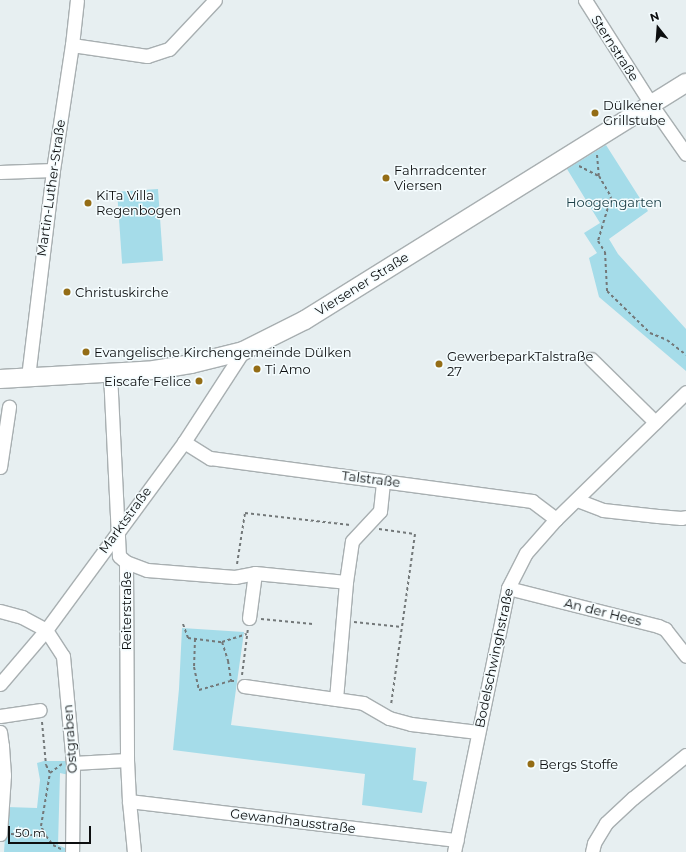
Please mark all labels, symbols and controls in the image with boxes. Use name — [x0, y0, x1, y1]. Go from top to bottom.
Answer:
north arrow — [638, 8, 678, 48]
text: N — [648, 9, 661, 25]
street label: Sternstraße — [588, 12, 642, 84]
place label: Dülkener Grillstube — [603, 98, 666, 129]
marker: Dülkener Grillstube — [590, 108, 600, 118]
street label: Martin-Luther-Straße — [34, 118, 68, 258]
place label: Fahrradcenter Viersen — [394, 163, 487, 194]
marker: Fahrradcenter Viersen — [381, 173, 391, 183]
place label: KiTa Villa Regenbogen — [96, 188, 181, 219]
park label: Hoogengarten — [566, 194, 662, 210]
marker: KiTa Villa Regenbogen — [83, 198, 93, 208]
street label: Viersener Straße — [312, 249, 412, 319]
place label: Christuskirche — [75, 284, 168, 300]
marker: Christuskirche — [62, 287, 72, 297]
place label: Evangelische Kirchengemeinde Dülken — [94, 344, 351, 360]
marker: Evangelische Kirchengemeinde Dülken — [81, 347, 91, 357]
place label: GewerbeparkTalstraße 27 — [447, 349, 593, 380]
marker: GewerbeparkTalstraße 27 — [434, 359, 444, 369]
place label: Ti Amo — [265, 361, 311, 377]
marker: Ti Amo — [252, 364, 262, 374]
place label: Eiscafe Felice — [104, 373, 191, 389]
marker: Eiscafe Felice — [194, 376, 204, 386]
street label: Talstraße — [341, 468, 401, 490]
street label: Marktstraße — [96, 484, 154, 556]
street label: Reiterstraße — [118, 571, 134, 651]
street label: Bodelschwinghstraße — [472, 587, 516, 729]
street label: An der Hees — [563, 595, 643, 629]
street label: Ostgraben — [60, 704, 80, 774]
place label: Bergs Stoffe — [539, 756, 618, 772]
marker: Bergs Stoffe — [526, 759, 536, 769]
street label: Gewandhausstraße — [229, 806, 357, 836]
scale bar — [10, 818, 93, 844]
text: 50 m — [15, 825, 46, 840]

